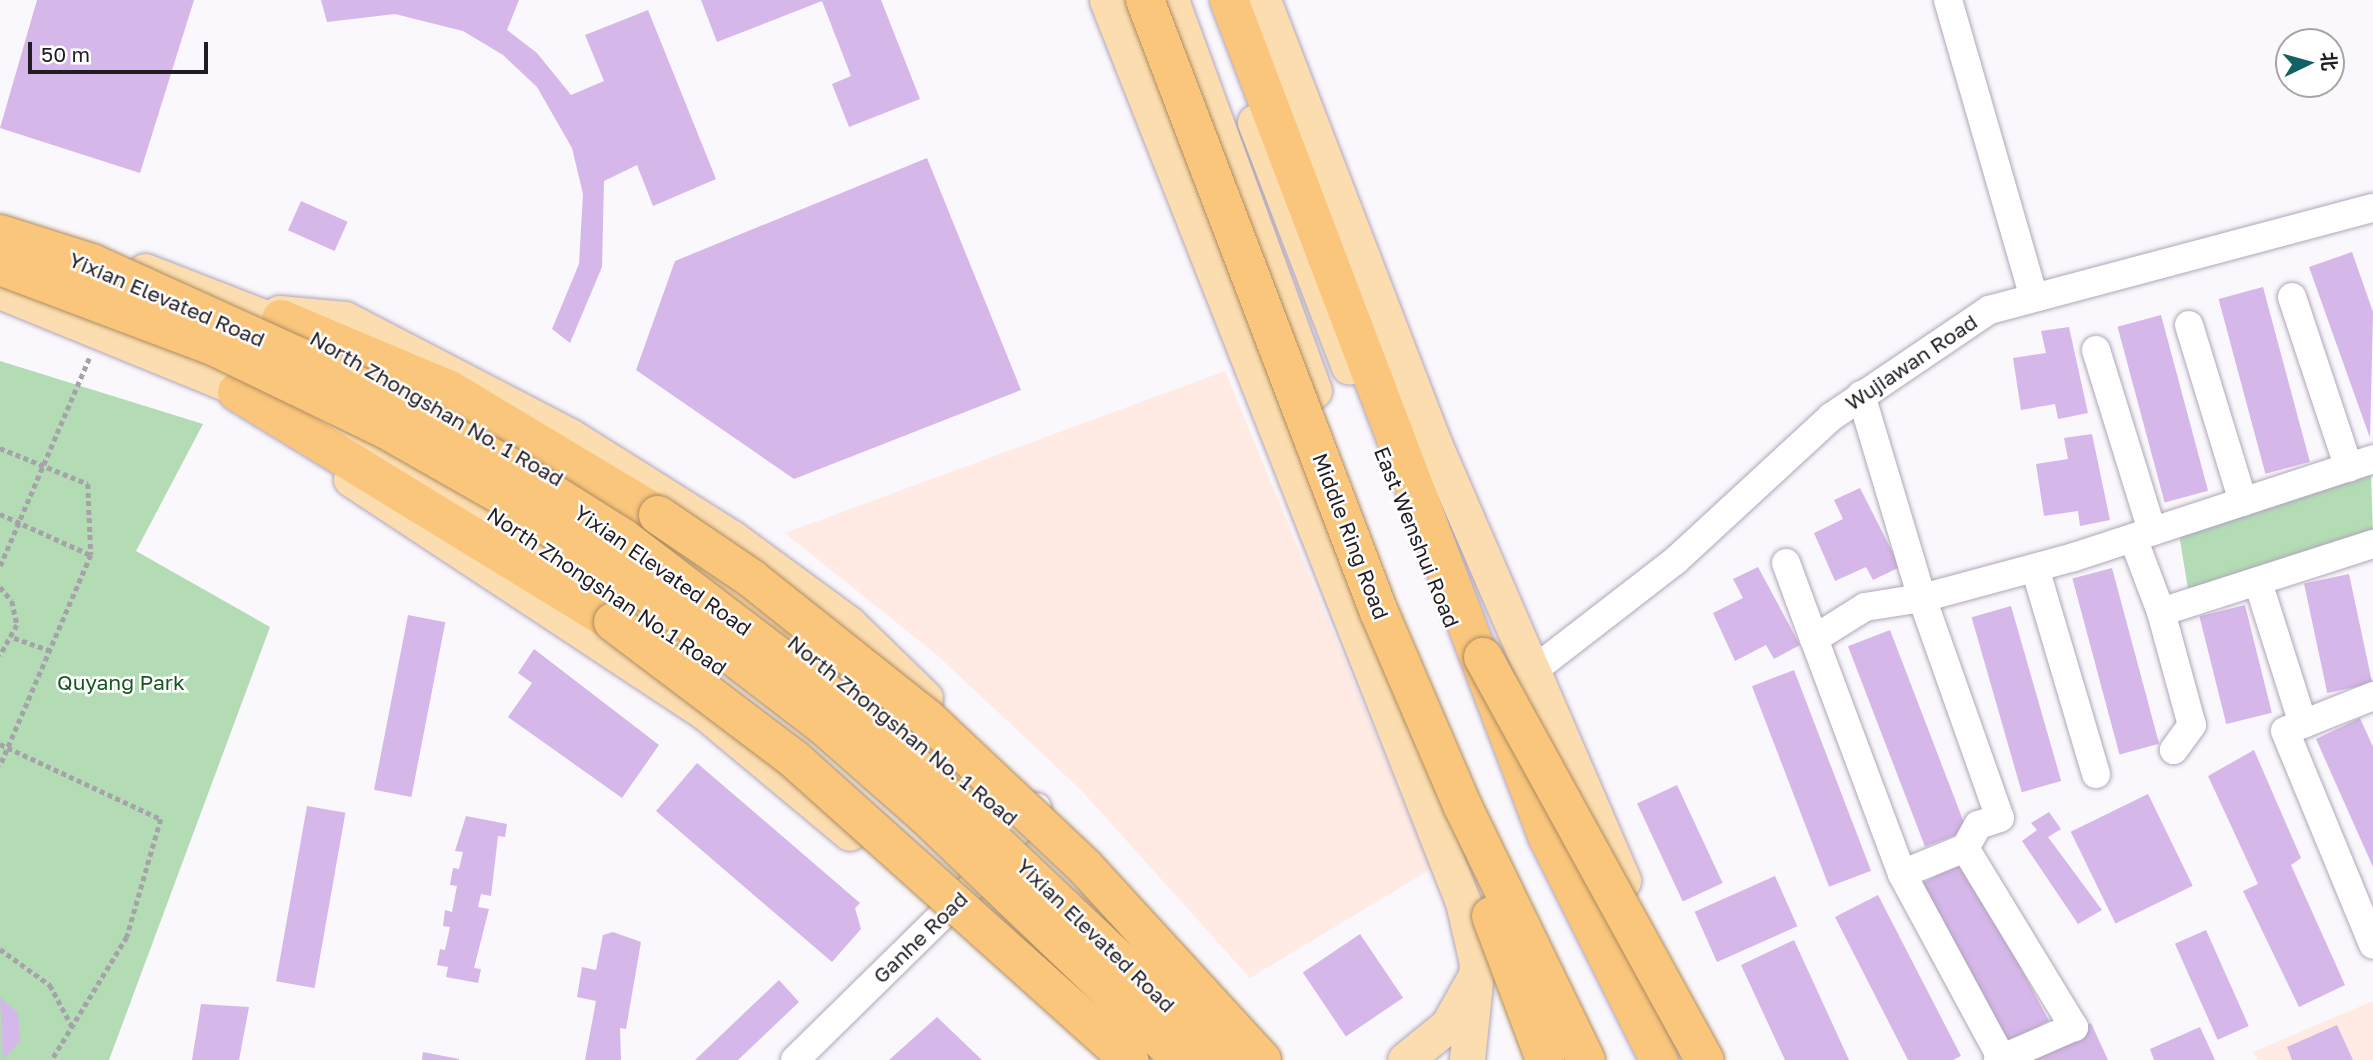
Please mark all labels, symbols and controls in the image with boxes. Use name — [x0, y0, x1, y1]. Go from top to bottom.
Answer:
scale bar — [32, 28, 212, 72]
north arrow — [2275, 28, 2345, 98]
text: 50 m — [41, 41, 90, 67]
text: 北 — [2317, 51, 2342, 72]
street label: Yixian Elevated Road — [65, 246, 269, 352]
street label: Wujiawan Road — [1840, 309, 1982, 415]
street label: North Zhongshan No. 1 Road — [306, 325, 568, 491]
street label: East Wenshui Road — [1369, 443, 1465, 631]
street label: Middle Ring Road — [1308, 449, 1394, 623]
street label: Yixian Elevated Road — [570, 499, 756, 641]
street label: North Zhongshan No.1 Road — [483, 501, 731, 681]
street label: North Zhongshan No. 1 Road — [783, 629, 1023, 831]
park label: Quyang Park — [57, 669, 185, 695]
street label: Yixian Elevated Road — [1012, 853, 1180, 1017]
street label: Ganhe Road — [868, 886, 972, 988]

